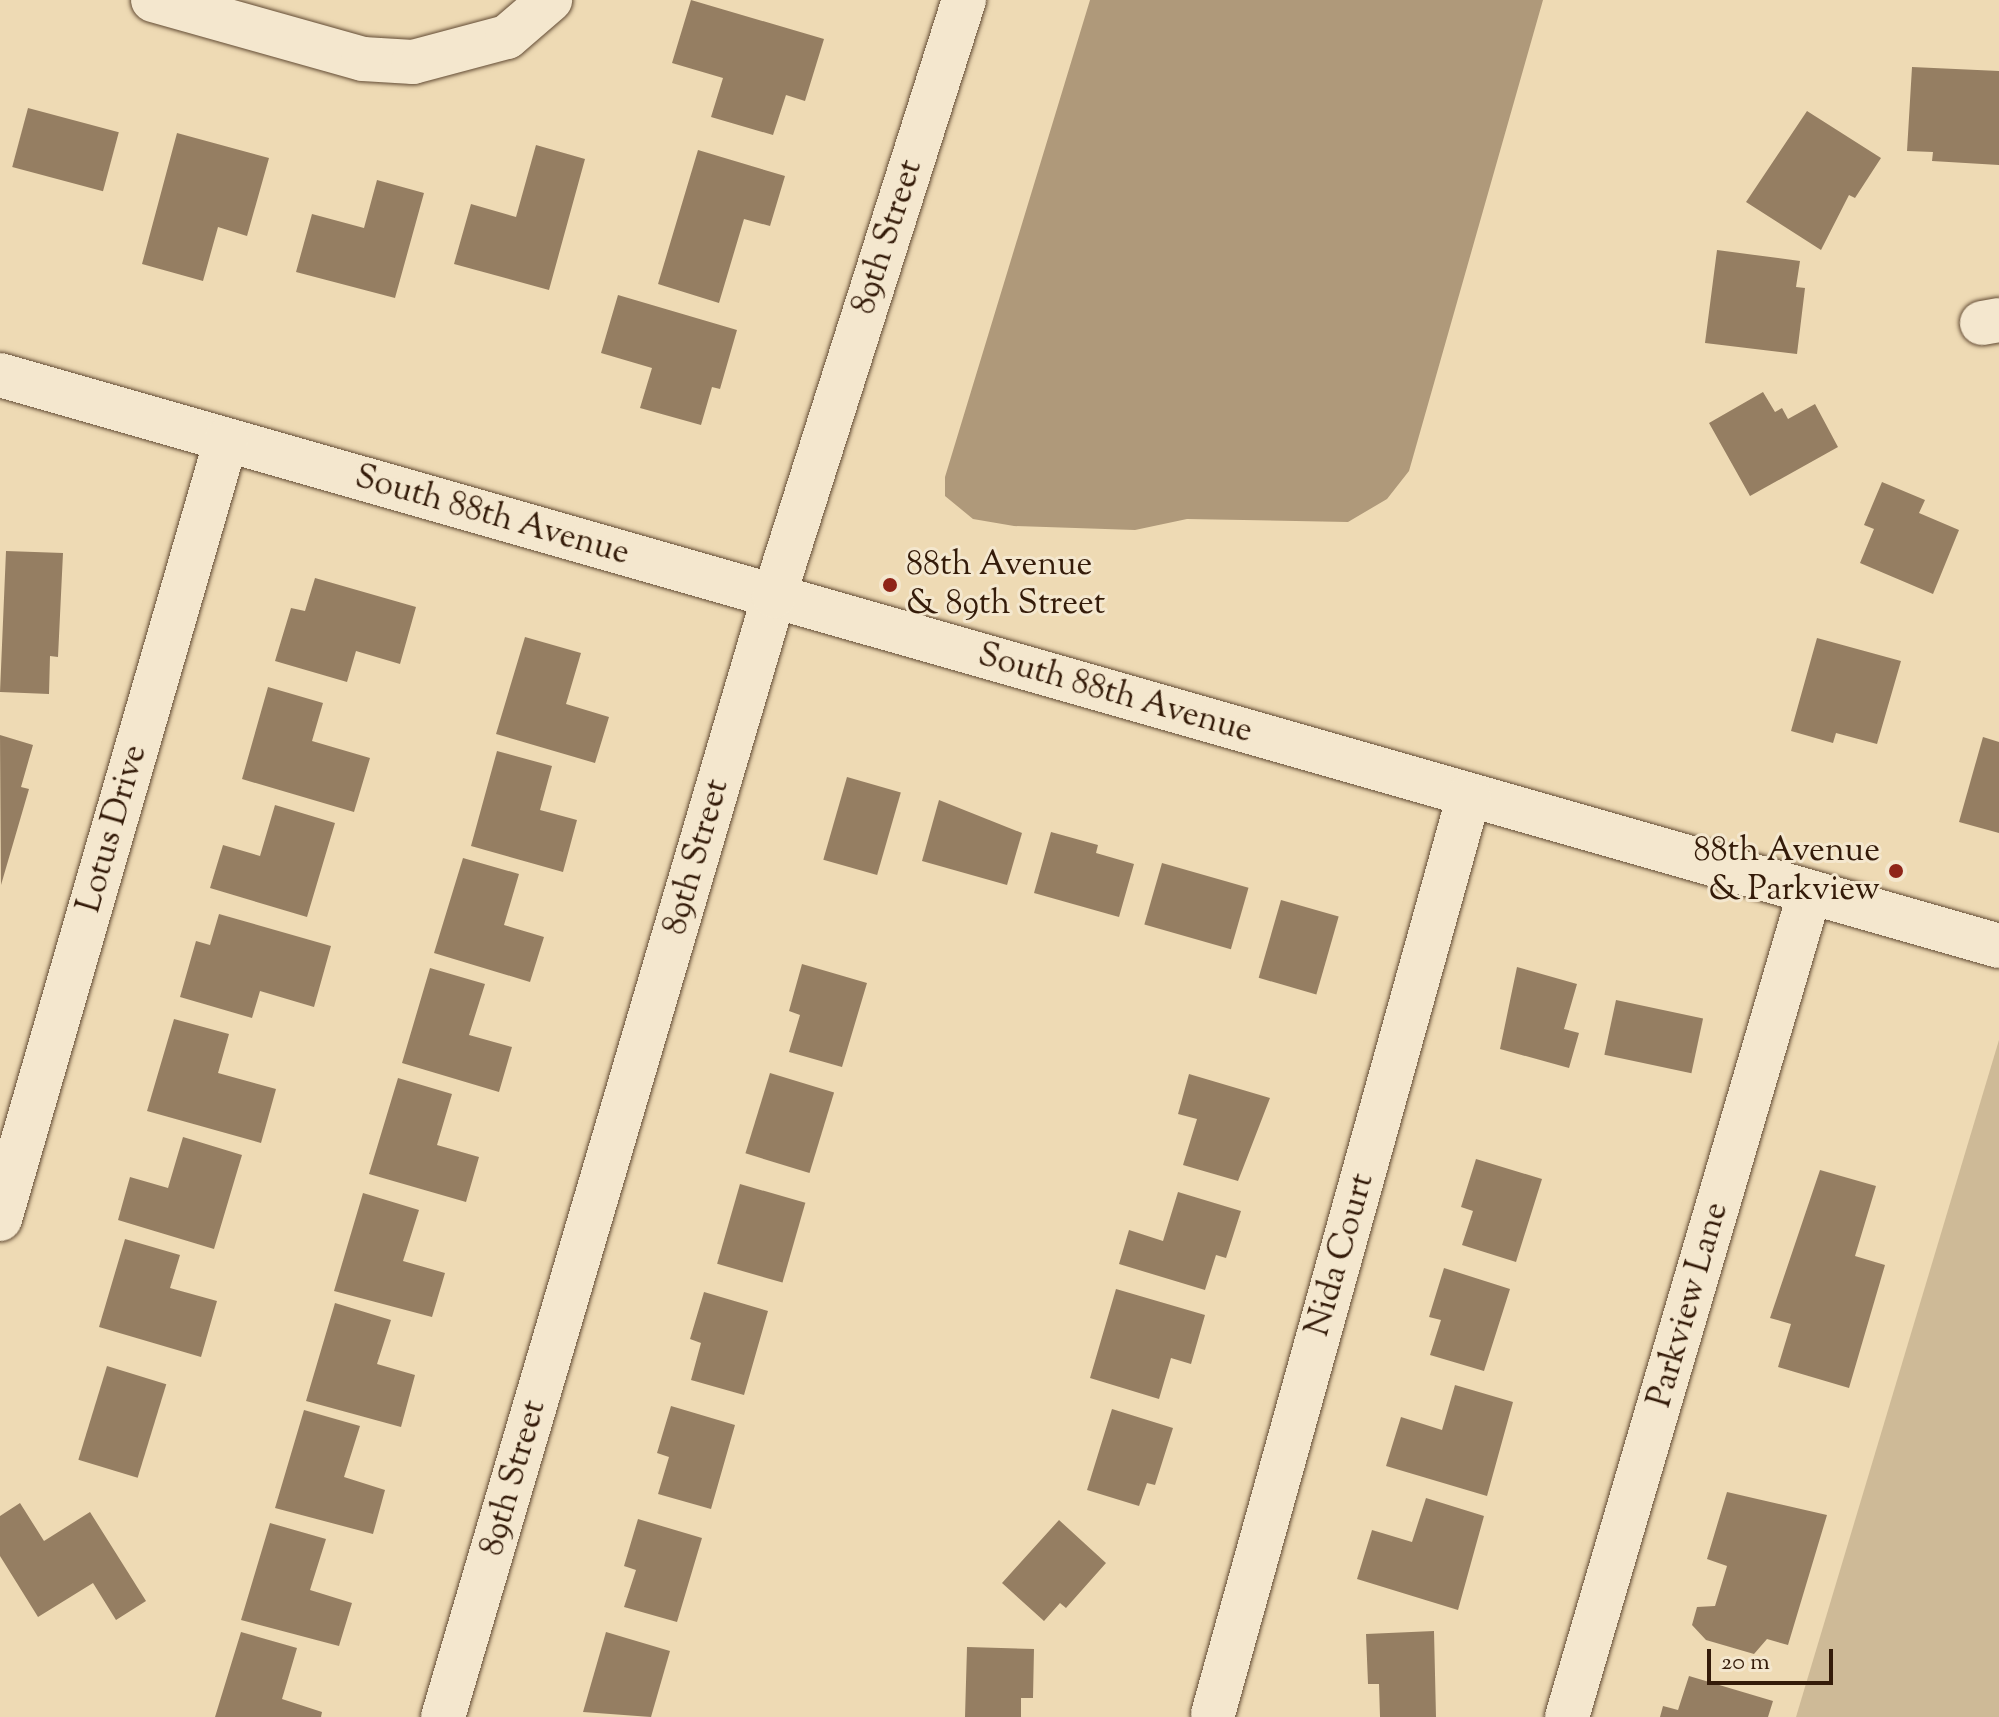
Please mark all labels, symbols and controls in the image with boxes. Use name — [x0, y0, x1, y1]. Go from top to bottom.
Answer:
street label: 89th Street — [844, 155, 932, 319]
street label: South 88th Avenue — [350, 457, 634, 575]
place label: 88th Avenue & 89th Street — [906, 545, 1105, 624]
marker: 88th Avenue & 89th Street — [881, 576, 899, 594]
street label: South 88th Avenue — [973, 635, 1257, 753]
street label: Lotus Drive — [70, 740, 156, 918]
street label: 89th Street — [655, 774, 739, 940]
place label: 88th Avenue & Parkview — [1694, 831, 1880, 910]
marker: 88th Avenue & Parkview — [1887, 862, 1905, 880]
street label: Nida Court — [1298, 1169, 1384, 1341]
street label: Parkview Lane — [1640, 1198, 1738, 1412]
street label: 89th Street — [472, 1395, 556, 1561]
scale bar — [1711, 1633, 1837, 1683]
text: 20 m — [1721, 1646, 1770, 1680]

